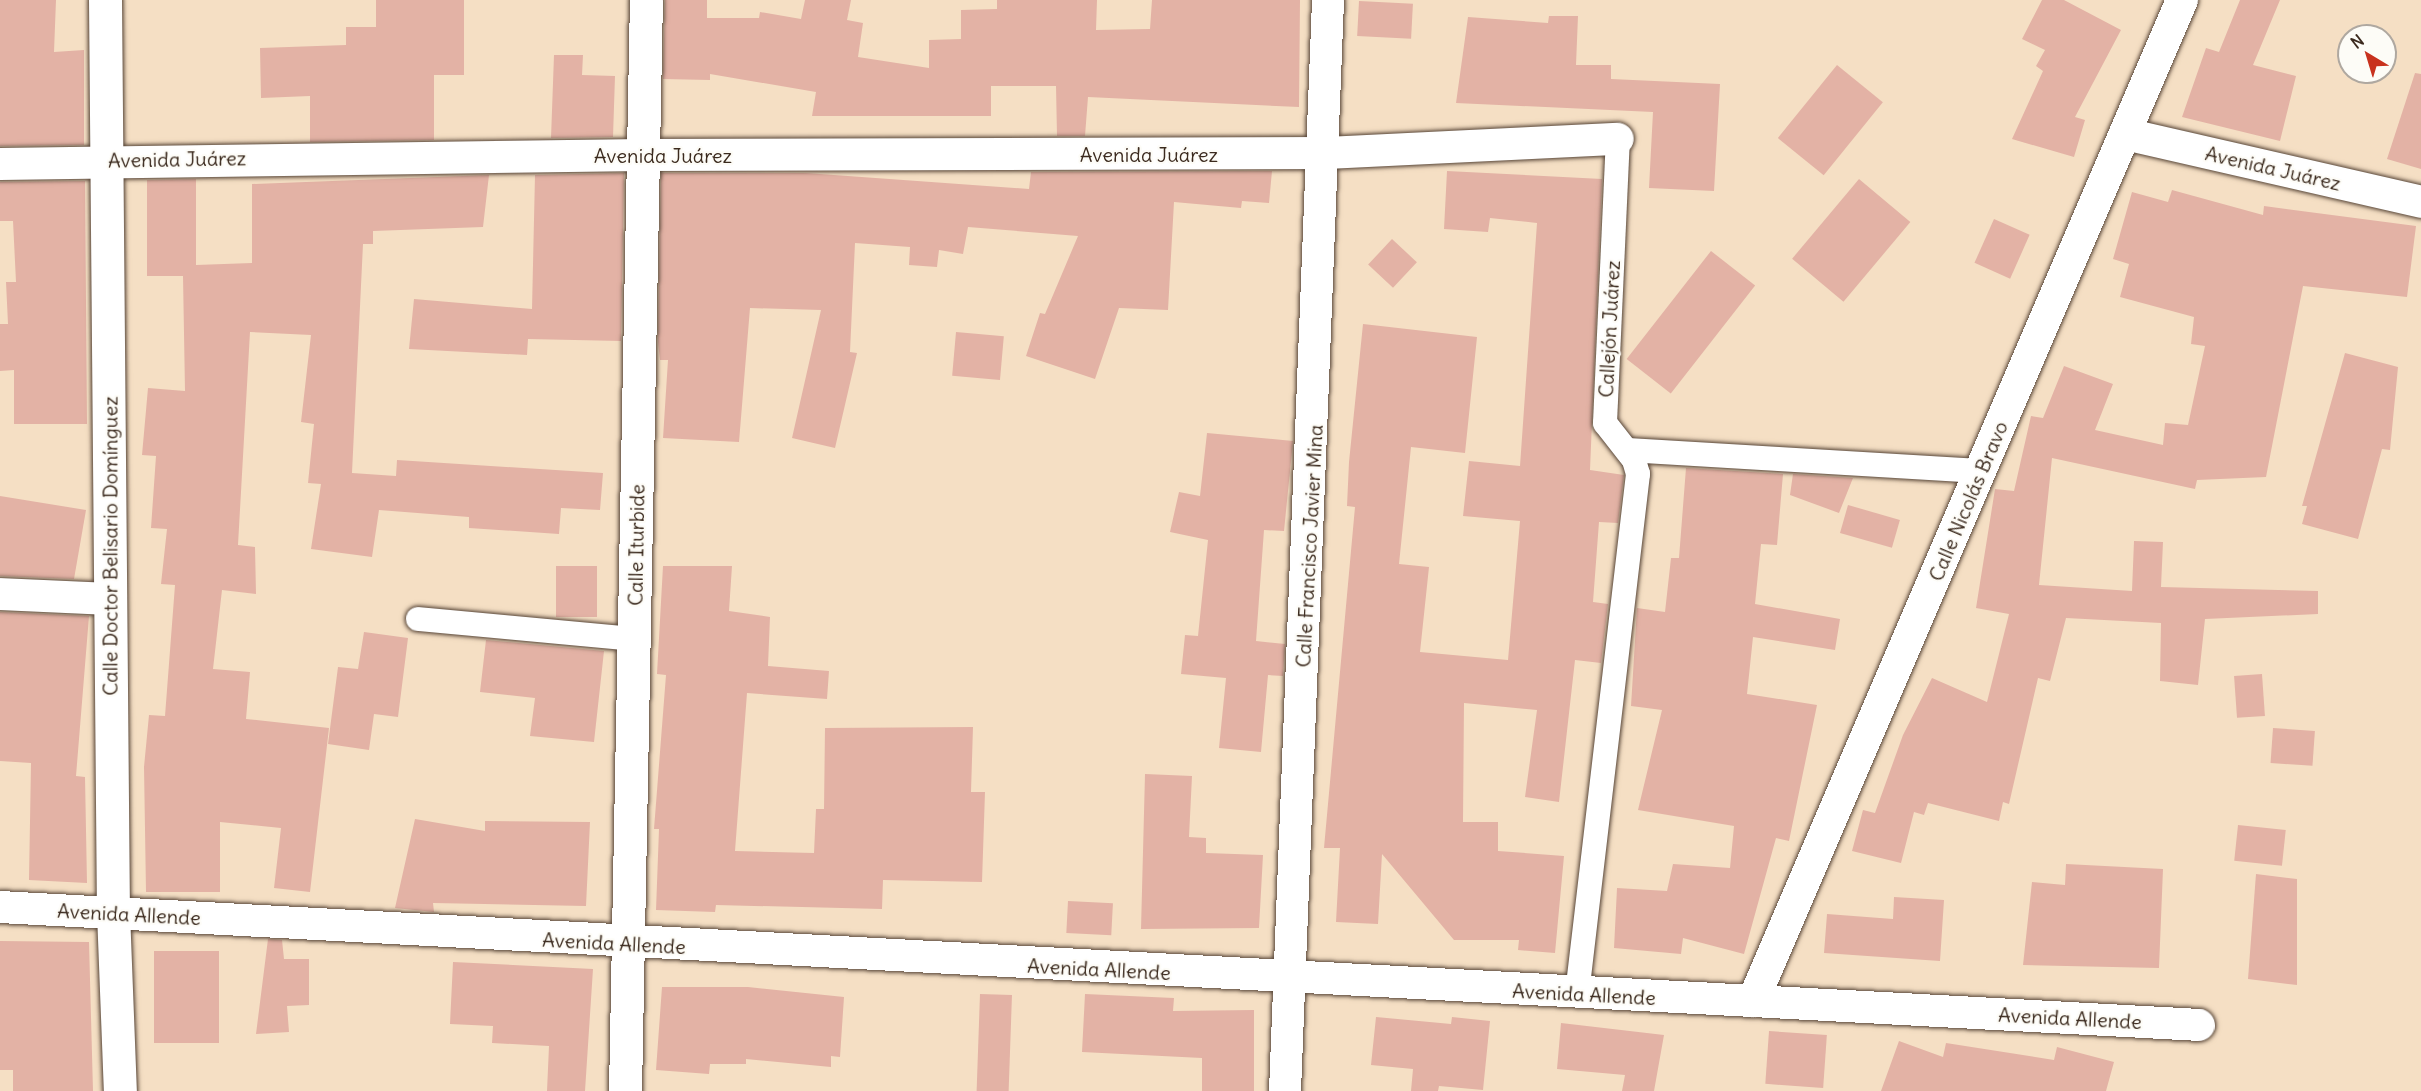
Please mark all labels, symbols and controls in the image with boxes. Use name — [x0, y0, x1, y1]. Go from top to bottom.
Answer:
north arrow — [2337, 24, 2397, 84]
text: N — [2347, 30, 2368, 53]
street label: Avenida Juárez — [2203, 141, 2343, 195]
street label: Avenida Juárez — [1080, 142, 1218, 166]
street label: Avenida Juárez — [594, 143, 732, 167]
street label: Avenida Juárez — [108, 146, 246, 172]
street label: Callejón Juárez — [1593, 260, 1625, 398]
street label: Calle Doctor Belisario Domínguez — [98, 396, 122, 696]
street label: Calle Nicolás Bravo — [1923, 417, 2013, 585]
street label: Calle Francisco Javier Mina — [1291, 424, 1327, 668]
street label: Calle Iturbide — [623, 484, 649, 606]
street label: Avenida Allende — [57, 898, 201, 930]
street label: Avenida Allende — [542, 927, 686, 959]
street label: Avenida Allende — [1027, 953, 1171, 985]
street label: Avenida Allende — [1512, 978, 1656, 1010]
street label: Avenida Allende — [1998, 1002, 2142, 1034]

